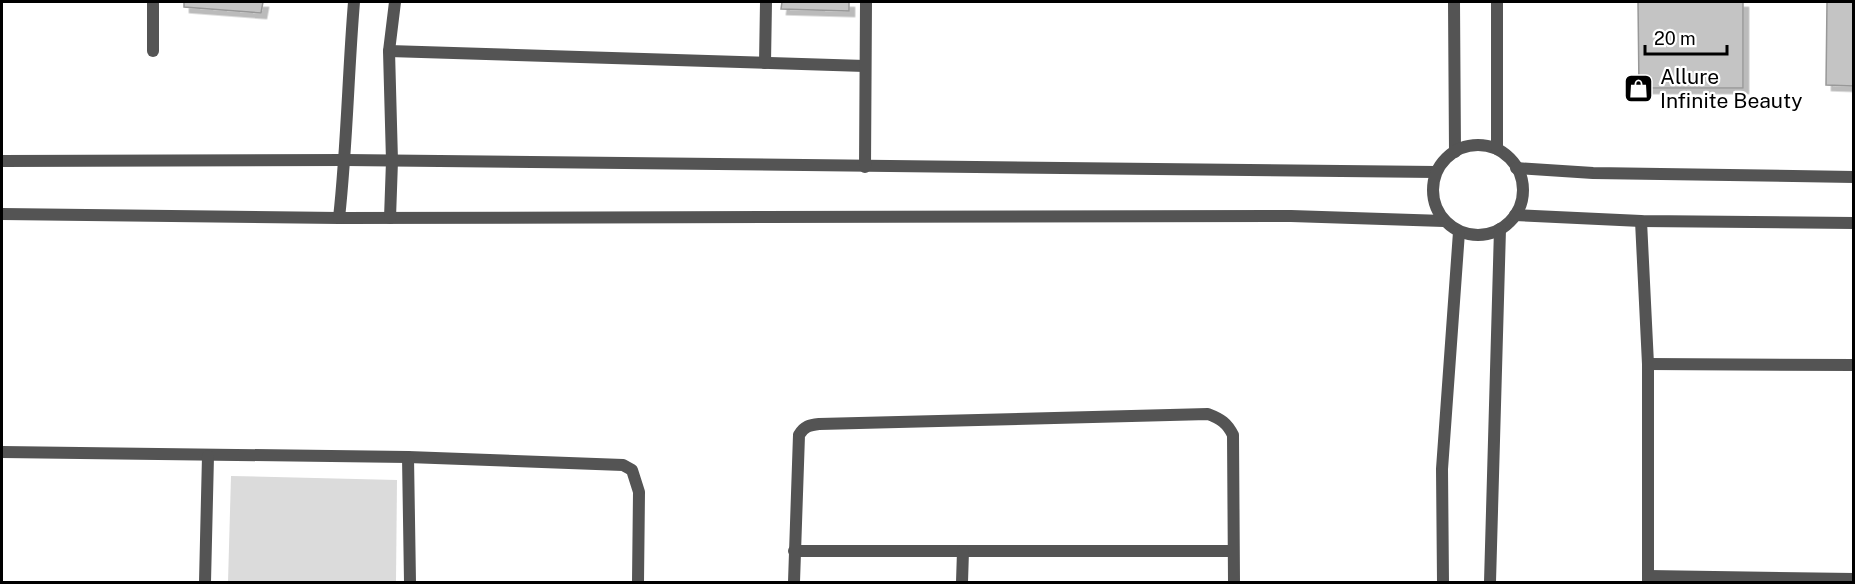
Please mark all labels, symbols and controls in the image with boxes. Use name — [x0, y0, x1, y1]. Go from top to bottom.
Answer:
scale bar — [1645, 18, 1728, 56]
text: 20 m — [1654, 28, 1696, 49]
place label: Allure Infinite Beauty — [1660, 64, 1802, 113]
shop icon: Allure Infinite Beauty — [1623, 72, 1655, 104]

